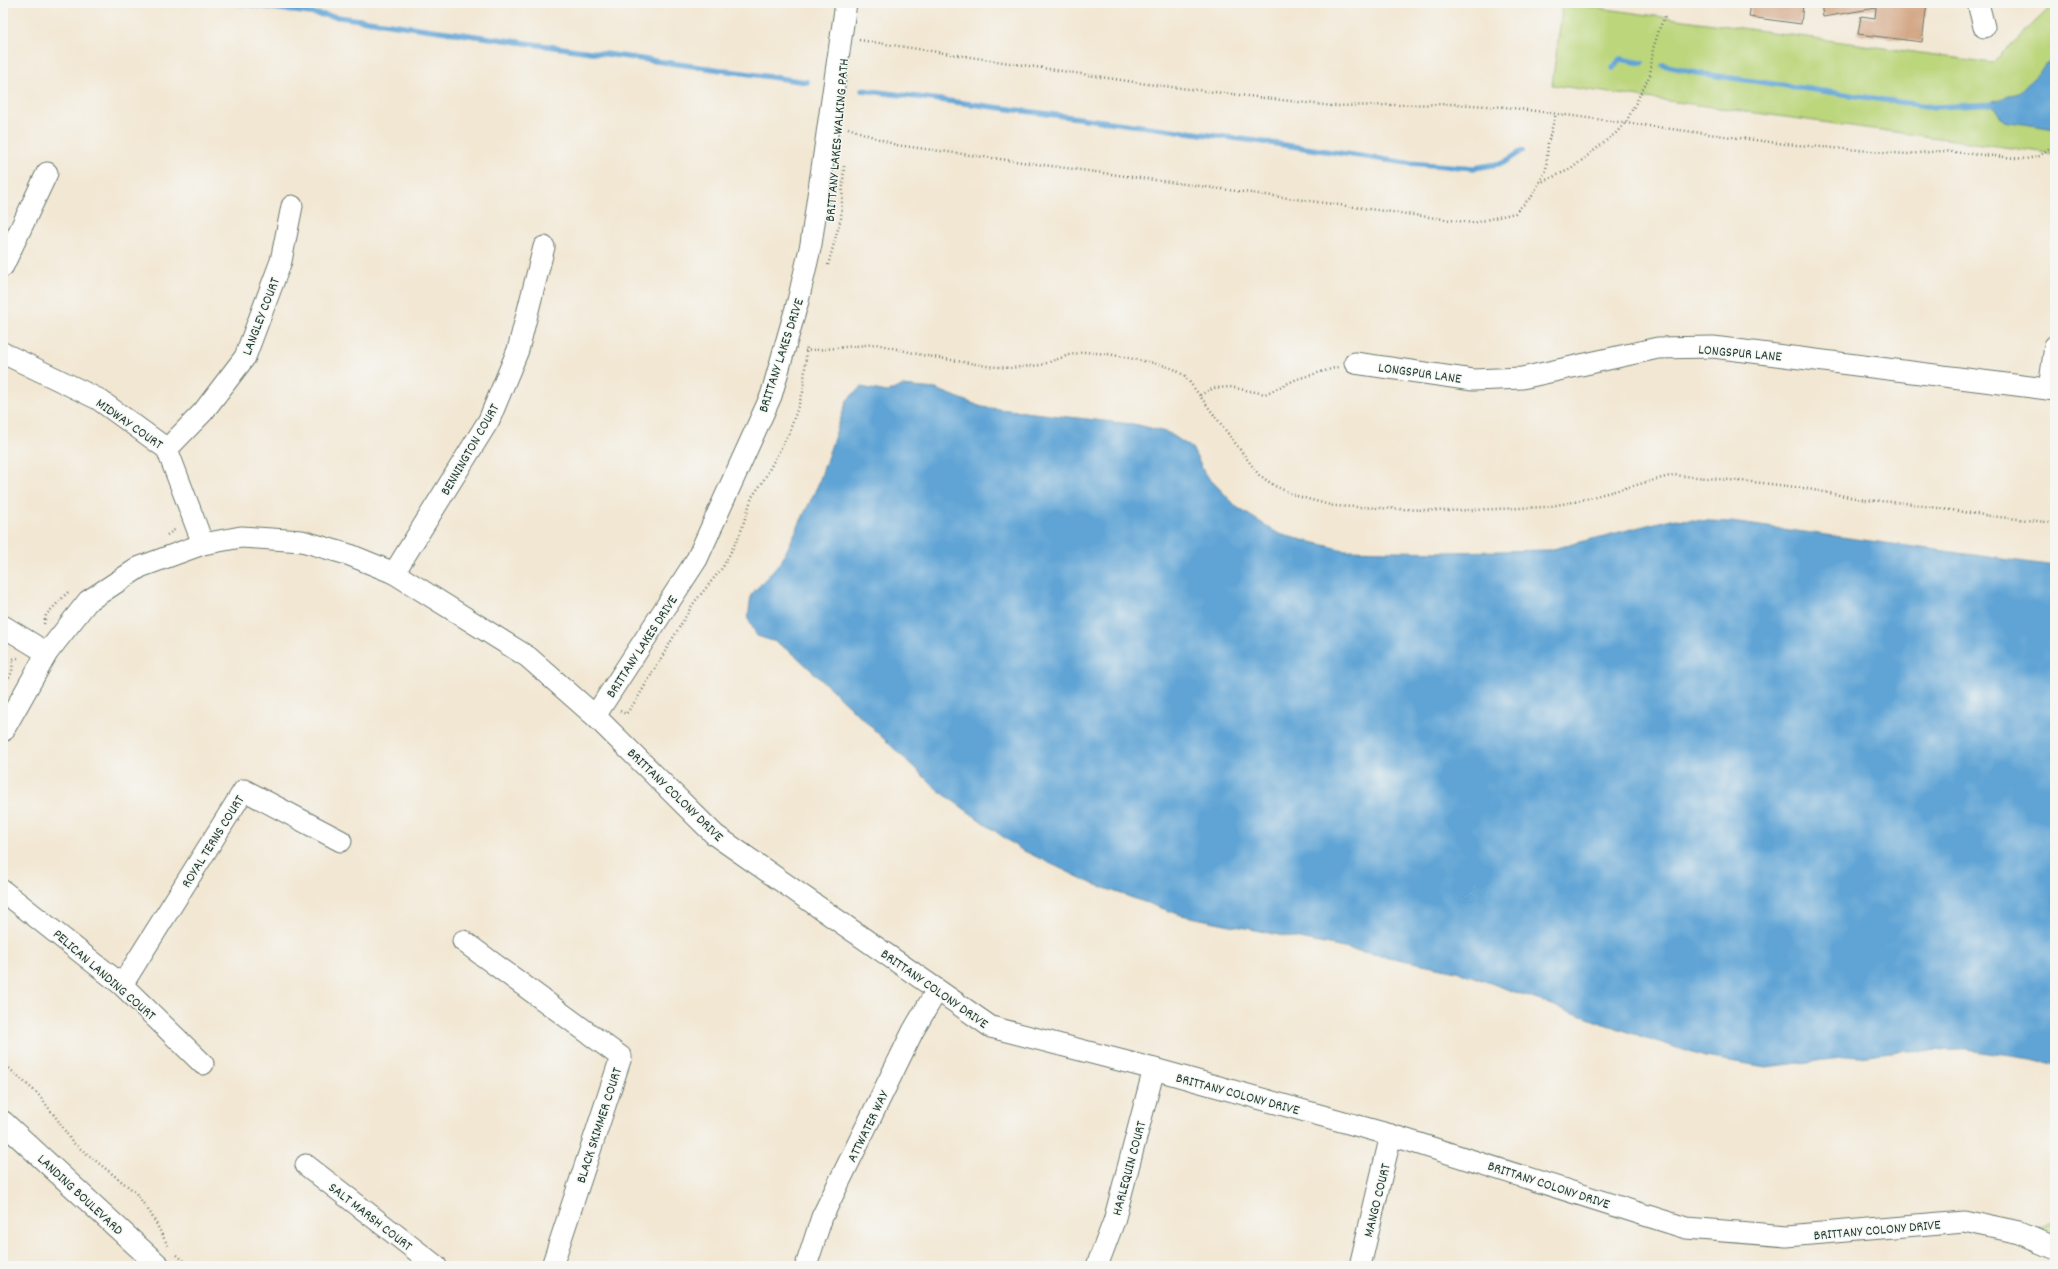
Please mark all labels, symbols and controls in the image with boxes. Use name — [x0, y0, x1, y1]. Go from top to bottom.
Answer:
street label: BRITTANY LAKES WALKING PATH — [821, 58, 855, 223]
street label: LANGLEY COURT — [238, 275, 286, 359]
street label: BRITTANY LAKES DRIVE — [754, 295, 810, 415]
street label: LONGSPUR LANE — [1697, 340, 1783, 368]
street label: LONGSPUR LANE — [1377, 358, 1463, 390]
street label: MIDWAY COURT — [91, 394, 167, 455]
street label: BENNINGTON COURT — [436, 400, 505, 500]
street label: BRITTANY LAKES DRIVE — [602, 591, 684, 702]
street label: BRITTANY COLONY DRIVE — [622, 744, 728, 847]
street label: ROYAL TERNS COURT — [177, 792, 250, 892]
street label: PELICAN LANDING COURT — [48, 925, 160, 1026]
street label: BRITTANY COLONY DRIVE — [876, 945, 992, 1035]
street label: BLACK SKIMMER COURT — [572, 1065, 628, 1186]
street label: BRITTANY COLONY DRIVE — [1173, 1069, 1302, 1121]
street label: ATTWATER WAY — [843, 1087, 895, 1166]
street label: HARLEQUIN COURT — [1108, 1119, 1152, 1218]
street label: LANDING BOULEVARD — [32, 1150, 127, 1241]
street label: BRITTANY COLONY DRIVE — [1485, 1157, 1613, 1215]
street label: MANGO COURT — [1359, 1161, 1397, 1239]
street label: SALT MARSH COURT — [324, 1178, 416, 1257]
street label: BRITTANY COLONY DRIVE — [1813, 1215, 1942, 1247]

